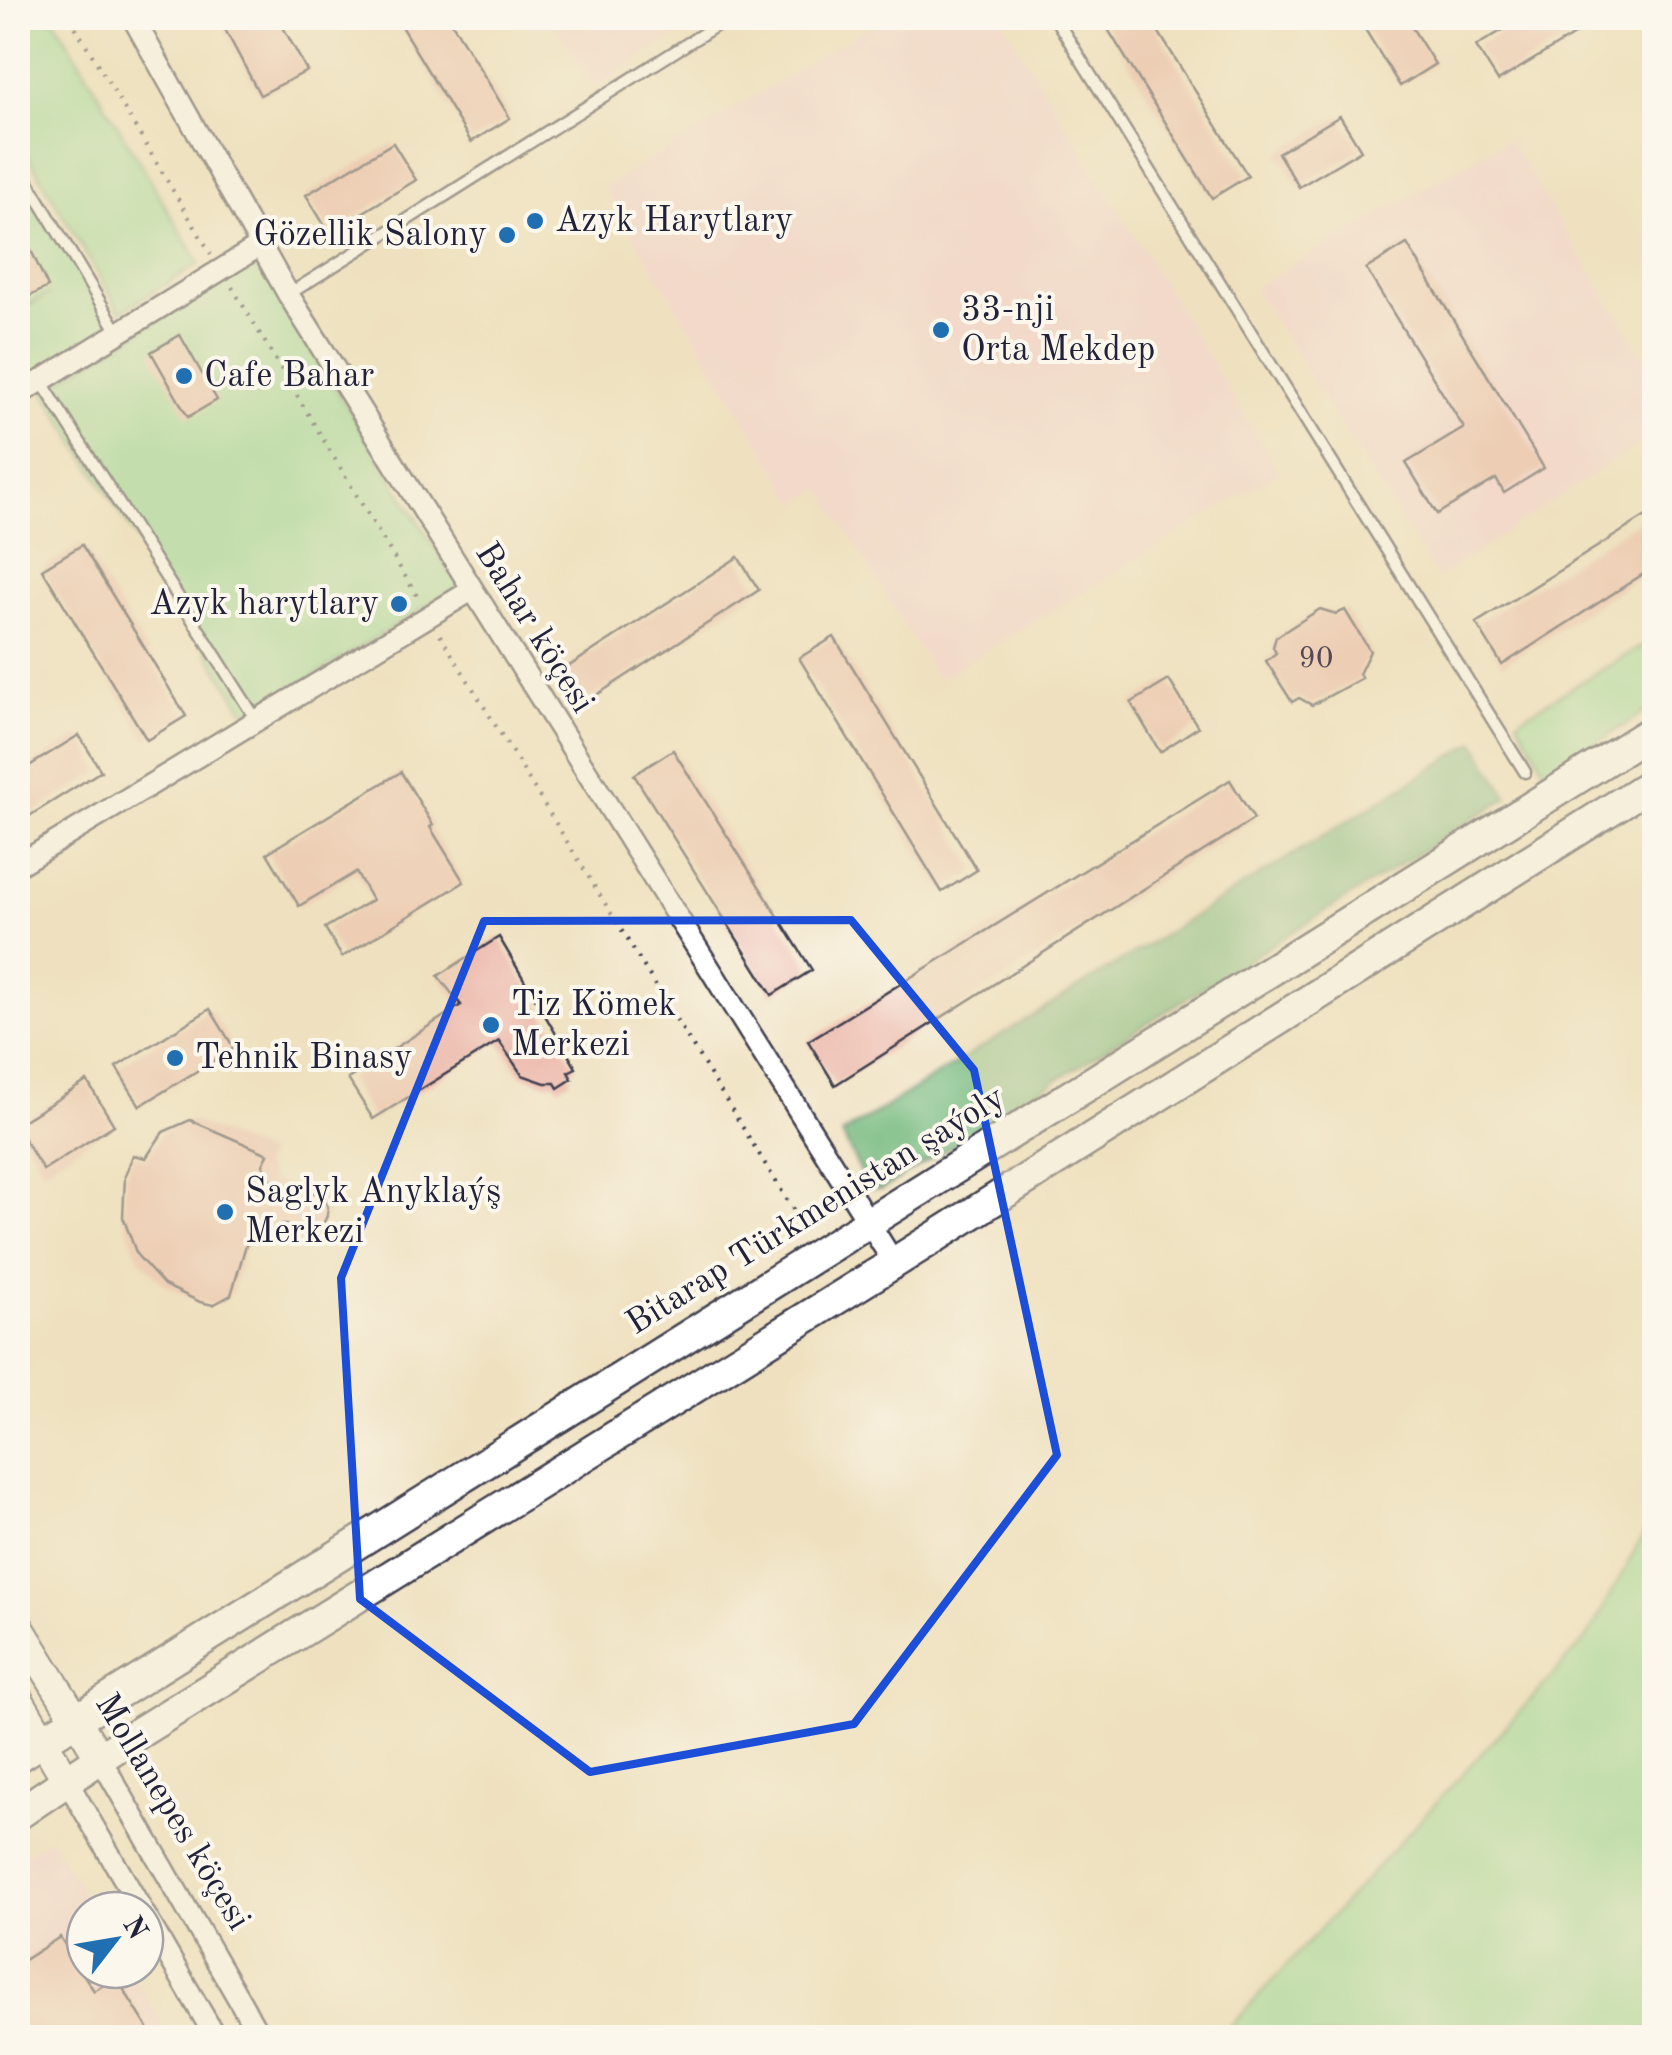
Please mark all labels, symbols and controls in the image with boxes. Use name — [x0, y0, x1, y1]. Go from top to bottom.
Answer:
place label: Azyk Harytlary — [555, 204, 793, 239]
marker: Azyk Harytlary — [524, 210, 546, 232]
place label: Gözellik Salony — [253, 218, 487, 253]
marker: Gözellik Salony — [496, 224, 518, 246]
place label: 33-nji Orta Mekdep — [961, 293, 1155, 368]
marker: 33-nji Orta Mekdep — [930, 319, 952, 341]
place label: Cafe Bahar — [204, 359, 374, 394]
marker: Cafe Bahar — [173, 365, 195, 387]
street label: Bahar köçesi — [468, 537, 600, 719]
place label: Azyk harytlary — [149, 587, 379, 622]
marker: Azyk harytlary — [388, 593, 410, 615]
house number: 90 — [1299, 644, 1333, 674]
place label: Tiz Kömek Merkezi — [511, 988, 677, 1063]
marker: Tiz Kömek Merkezi — [480, 1014, 502, 1036]
place label: Tehnik Binasy — [195, 1041, 413, 1076]
marker: Tehnik Binasy — [164, 1047, 186, 1069]
street label: Bitarap Türkmenistan şaýoly — [621, 1080, 1011, 1342]
place label: Saglyk Anyklaýş Merkezi — [245, 1175, 501, 1250]
marker: Saglyk Anyklaýş Merkezi — [214, 1201, 236, 1223]
street label: Mollanepes köçesi — [88, 1688, 256, 1936]
north arrow — [65, 1890, 165, 1990]
text: N — [116, 1912, 152, 1946]

